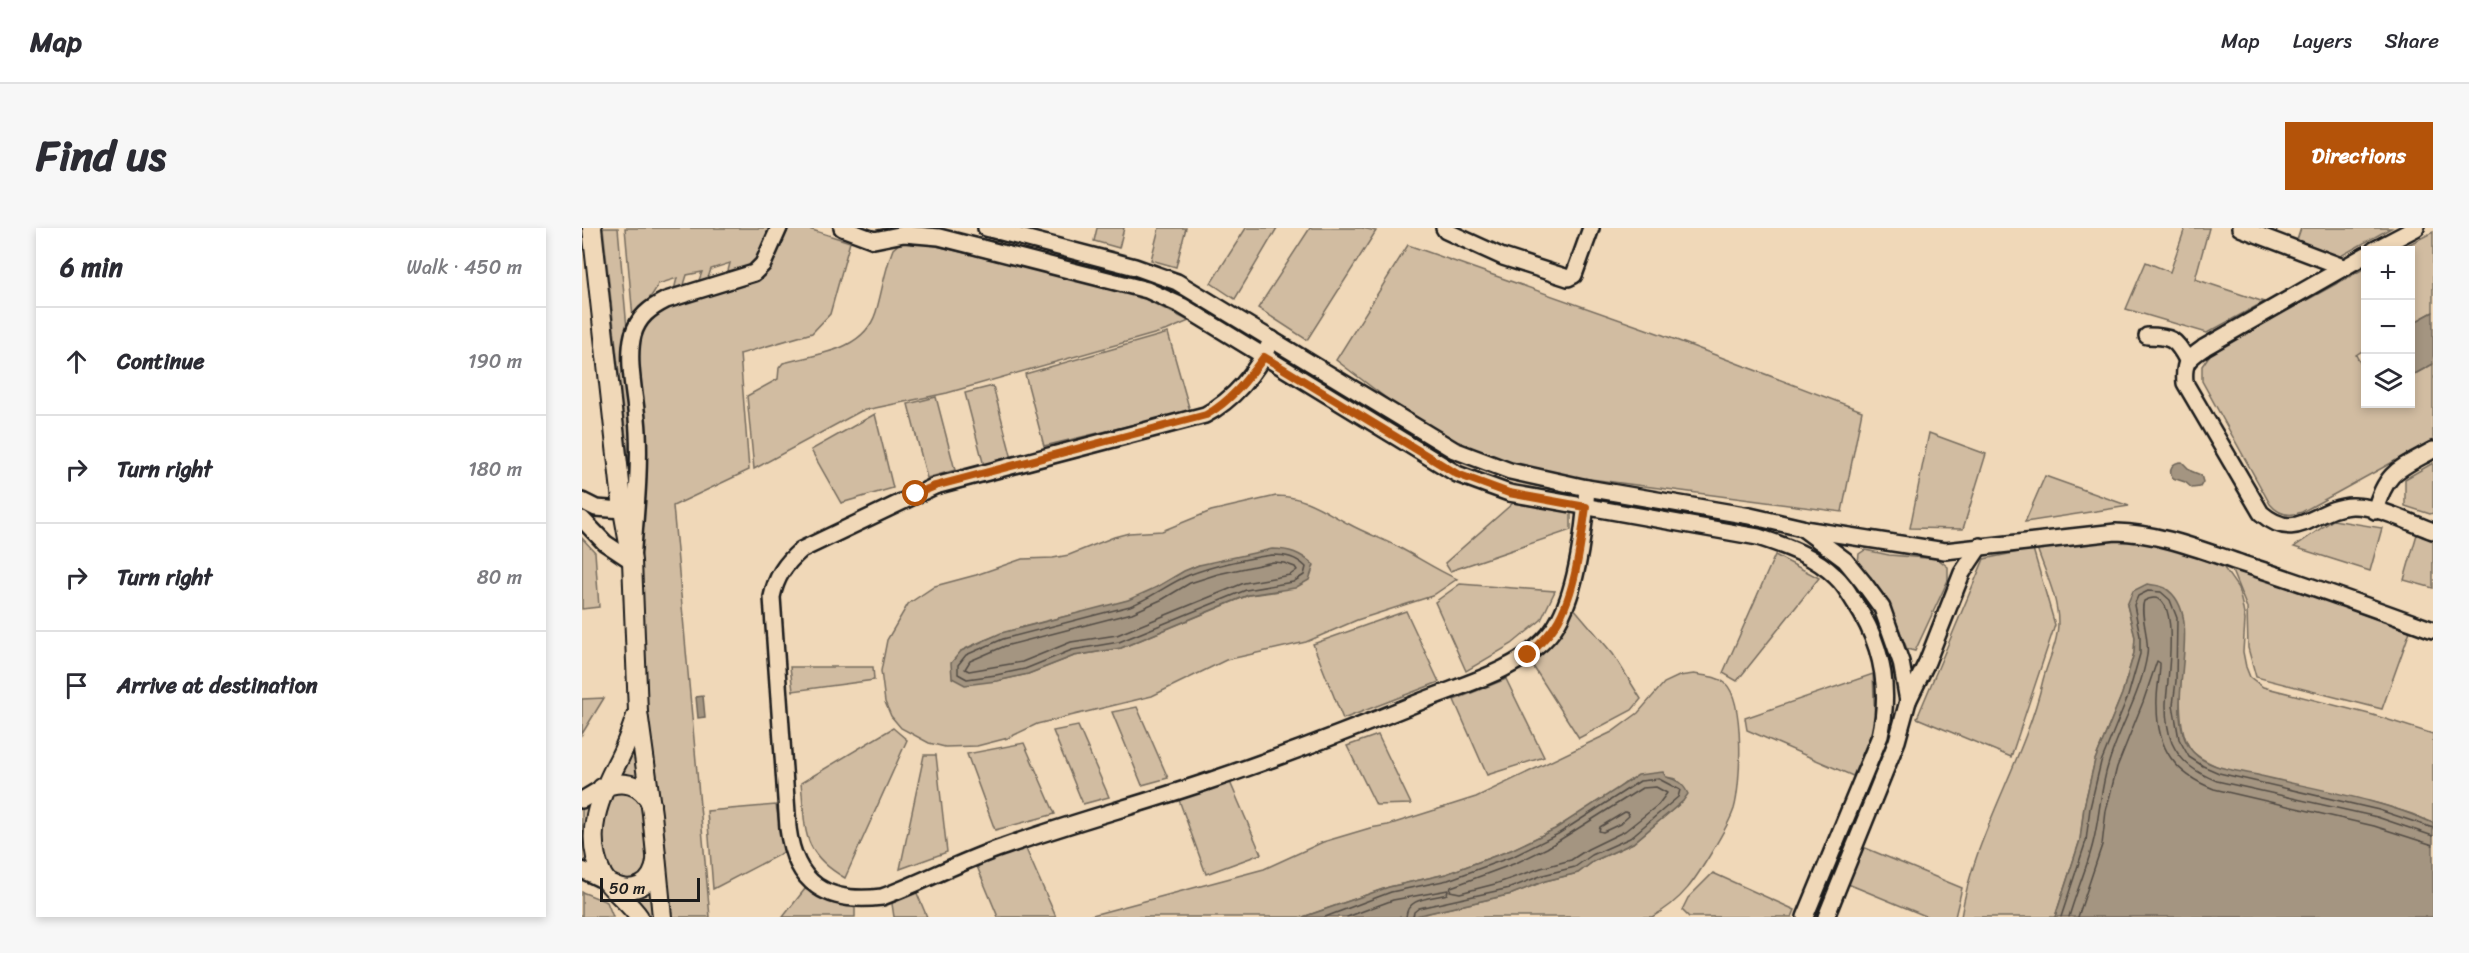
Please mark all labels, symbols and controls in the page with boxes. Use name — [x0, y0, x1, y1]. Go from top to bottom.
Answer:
text: Map — [30, 17, 82, 66]
text: Map — [2221, 22, 2260, 60]
text: Layers — [2293, 22, 2352, 60]
text: Share — [2385, 22, 2439, 60]
text: Find us — [36, 119, 166, 193]
button: Directions — [2285, 122, 2433, 190]
text: 6 min — [60, 244, 123, 290]
map controls — [2361, 246, 2415, 408]
button: + — [2361, 246, 2415, 300]
text: Walk · 450 m — [407, 250, 522, 285]
button: − — [2361, 300, 2415, 354]
text: Continue — [117, 342, 205, 381]
text: 190 m — [468, 344, 522, 379]
icon: ahead — [60, 345, 93, 378]
button: layers — [2361, 354, 2415, 408]
text: Turn right — [117, 450, 212, 489]
text: 180 m — [468, 452, 522, 487]
icon: right — [60, 453, 93, 486]
route start — [902, 480, 928, 506]
text: Turn right — [117, 558, 212, 597]
text: 80 m — [477, 560, 522, 595]
icon: right — [60, 561, 93, 594]
route end — [1514, 641, 1540, 667]
text: Arrive at destination — [117, 666, 318, 705]
icon: arrive — [60, 669, 93, 702]
text: 50 m — [609, 874, 645, 903]
scale bar — [600, 875, 700, 902]

